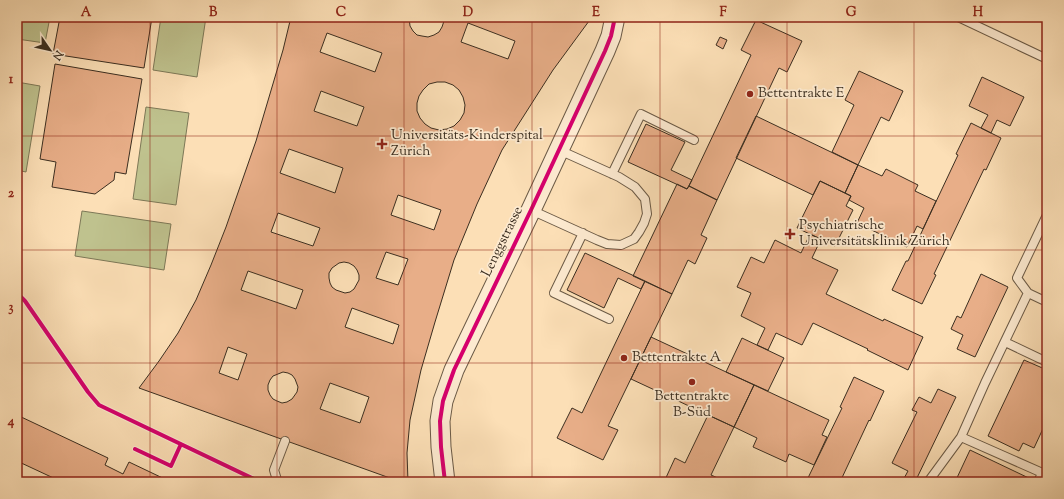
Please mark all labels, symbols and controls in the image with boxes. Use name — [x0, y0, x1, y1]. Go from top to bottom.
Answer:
text: A — [81, 4, 92, 22]
text: B — [209, 4, 218, 22]
text: C — [336, 4, 346, 22]
text: D — [463, 4, 473, 22]
text: E — [592, 4, 600, 22]
text: F — [719, 4, 727, 22]
text: G — [846, 4, 857, 22]
text: H — [973, 4, 984, 22]
north arrow — [30, 30, 70, 70]
text: N — [48, 46, 67, 63]
text: 1 — [9, 71, 14, 89]
place label: Bettentrakte E — [758, 84, 845, 104]
marker: Bettentrakte E — [745, 89, 755, 99]
place label: Universitäts-Kinderspital Zürich — [391, 126, 543, 162]
marker: Universitäts-Kinderspital Zürich — [376, 138, 388, 150]
text: 2 — [8, 185, 15, 203]
street label: Lenggstrasse — [477, 203, 529, 281]
place label: Psychiatrische Universitätsklinik Zürich — [799, 216, 950, 252]
marker: Psychiatrische Universitätsklinik Zürich — [784, 228, 796, 240]
text: 3 — [8, 299, 14, 317]
place label: Bettentrakte A — [632, 348, 722, 368]
marker: Bettentrakte A — [619, 353, 629, 363]
marker: Bettentrakte B-Süd — [687, 377, 697, 387]
place label: Bettentrakte B-Süd — [655, 387, 729, 423]
text: 4 — [7, 413, 15, 431]

